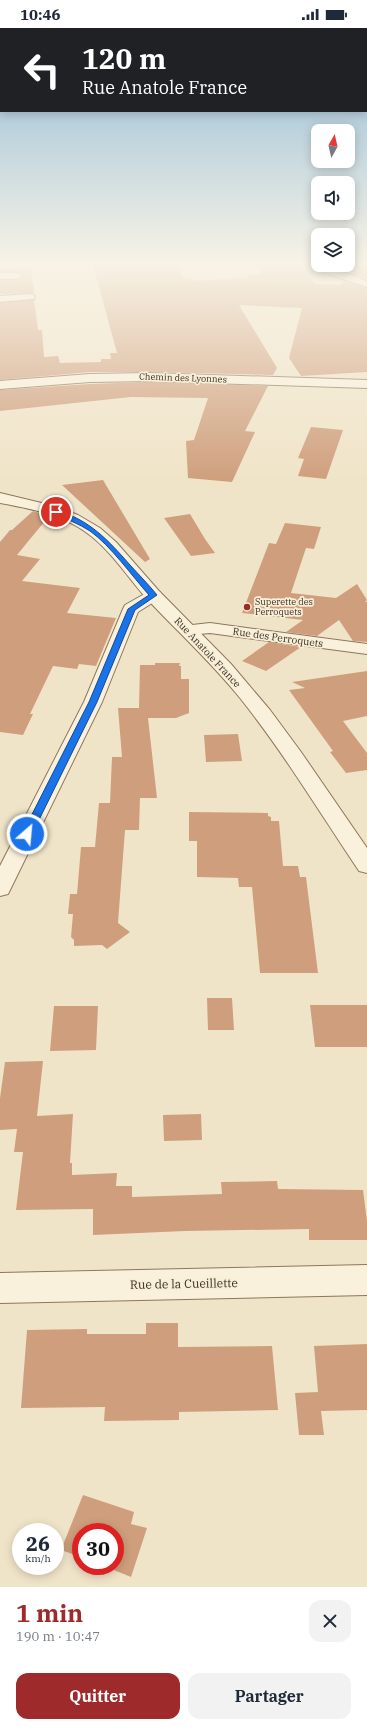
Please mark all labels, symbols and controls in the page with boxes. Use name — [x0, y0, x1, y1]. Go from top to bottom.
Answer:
text: 10:46 — [20, 5, 61, 24]
text: 120 m — [82, 40, 166, 77]
icon: left — [16, 44, 68, 96]
text: Rue Anatole France — [82, 76, 247, 99]
north arrow — [311, 124, 355, 168]
map controls — [311, 124, 355, 272]
button: sound — [311, 176, 355, 220]
button: layers — [311, 228, 355, 272]
street label: Chemin des Lyonnes — [139, 370, 227, 385]
pin — [39, 495, 73, 529]
icon: arrive — [45, 501, 67, 523]
place label: Superette des Perroquets — [255, 596, 313, 617]
marker: Superette des Perroquets — [242, 602, 252, 612]
street label: Rue Anatole France — [172, 614, 244, 690]
street label: Rue des Perroquets — [232, 625, 324, 650]
position arrow — [6, 813, 48, 855]
street label: Rue de la Cueillette — [130, 1275, 238, 1292]
speed limit sign: 30 — [72, 1523, 124, 1575]
text: 26 — [26, 1530, 50, 1557]
text: km/h — [25, 1552, 51, 1565]
text: 1 min — [16, 1597, 83, 1629]
button: close — [309, 1600, 351, 1642]
text: 190 m · 10:47 — [16, 1628, 100, 1645]
button: Quitter — [16, 1673, 180, 1719]
button: Partager — [188, 1673, 351, 1719]

